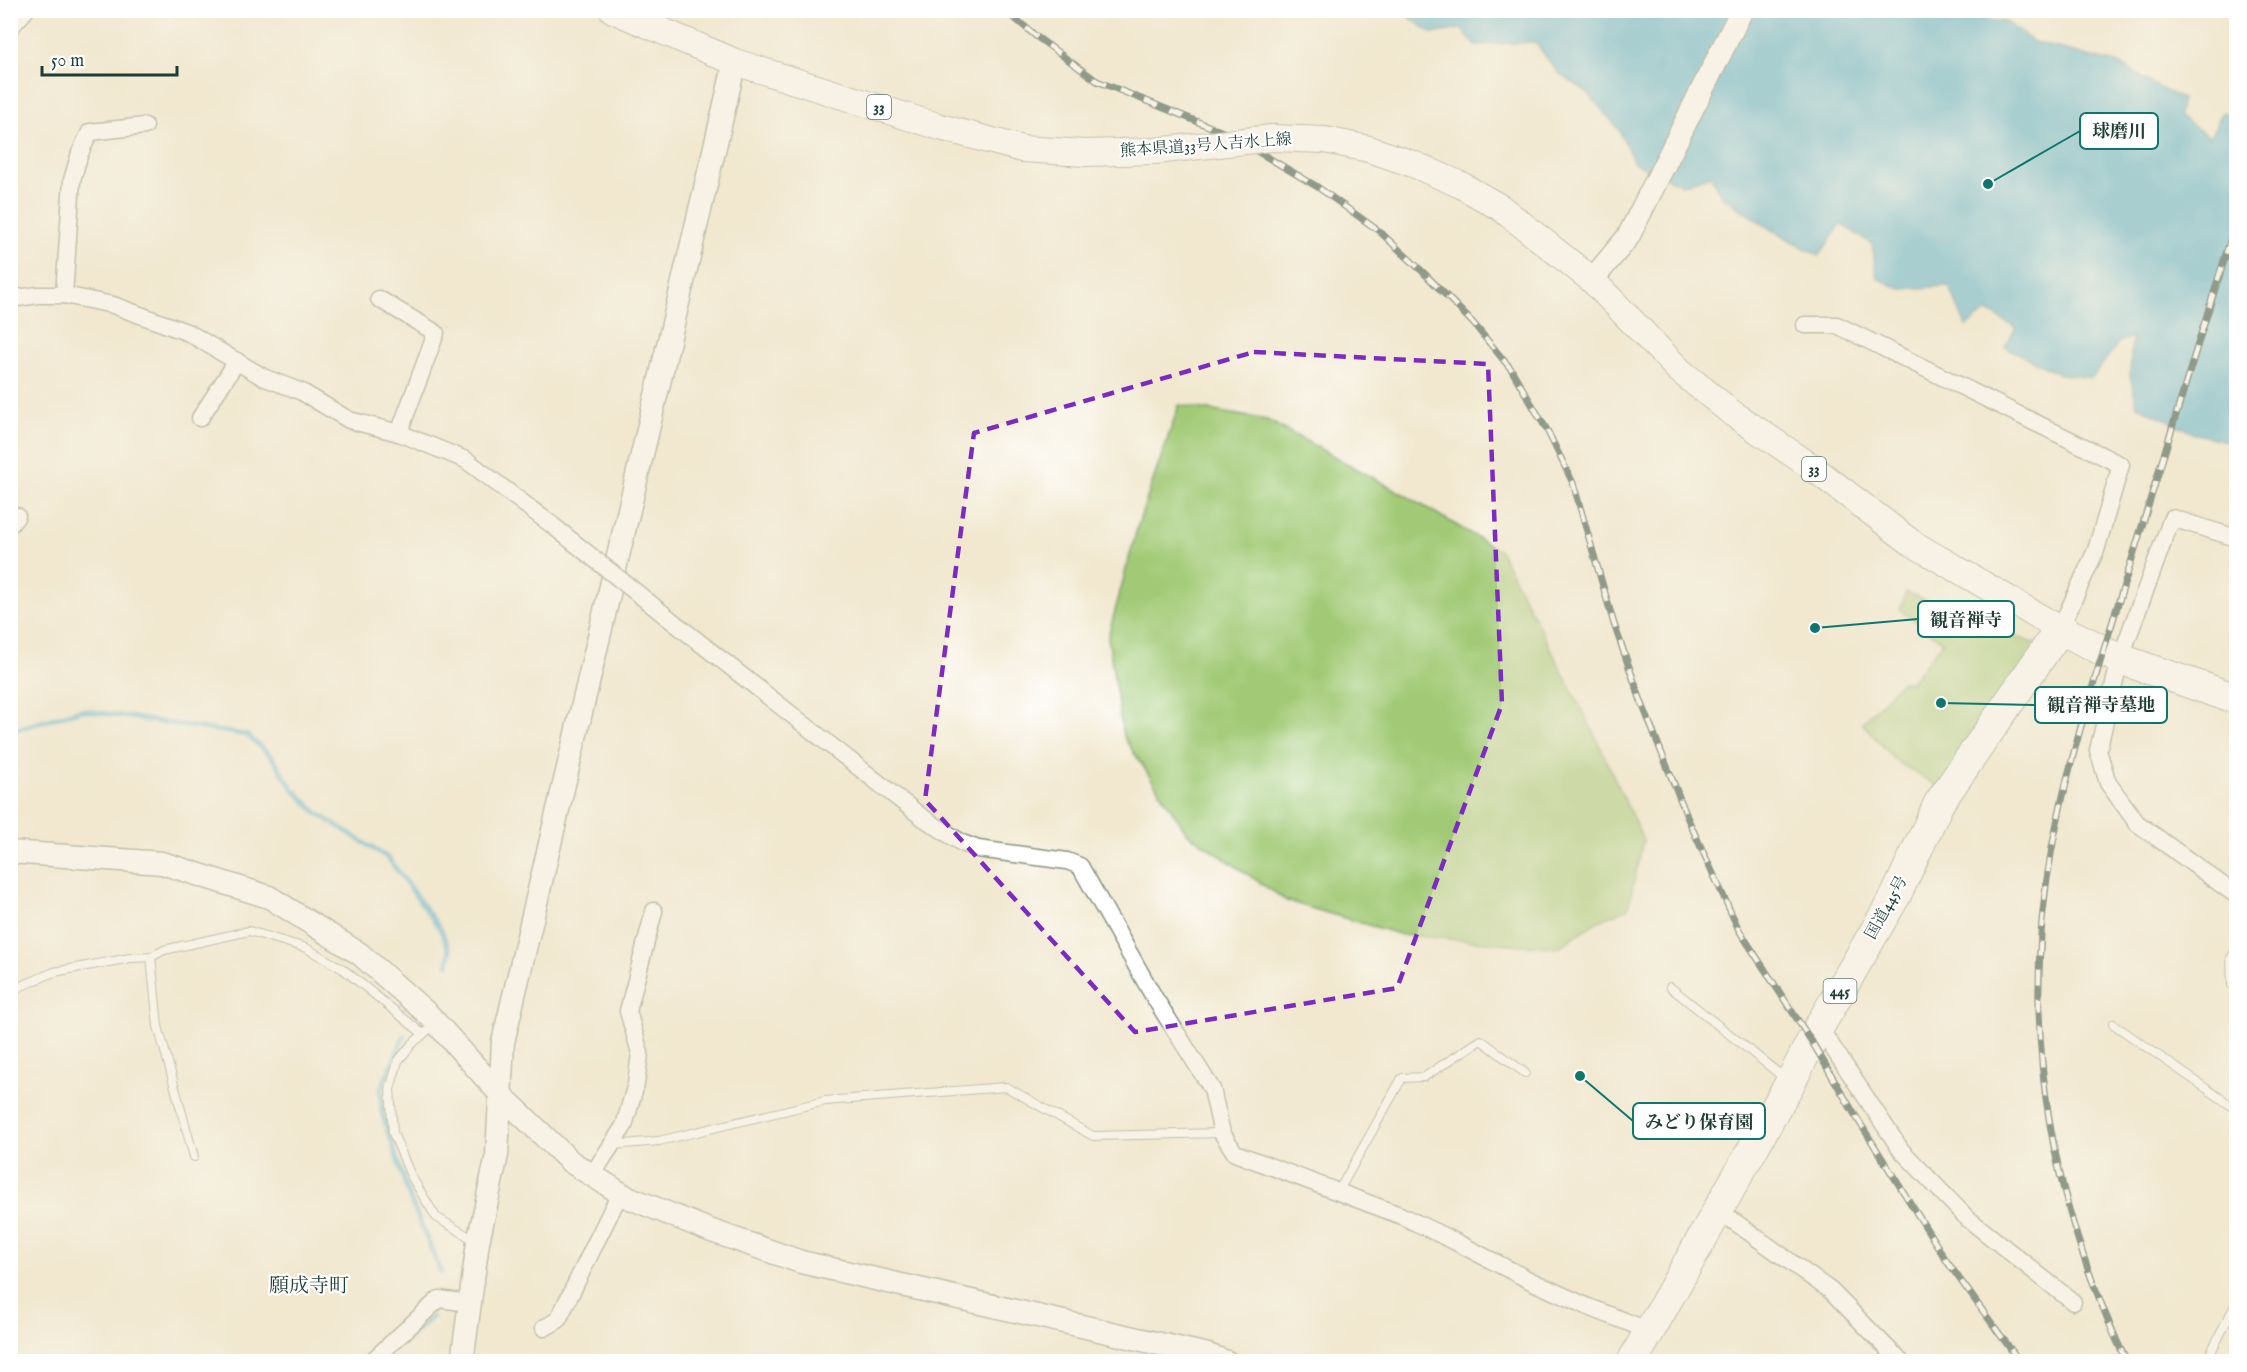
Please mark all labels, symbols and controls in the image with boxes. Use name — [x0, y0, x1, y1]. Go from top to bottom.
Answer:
scale bar — [42, 39, 177, 77]
text: 50 m — [51, 50, 84, 73]
road number: 33 — [867, 95, 891, 119]
callout: 球磨川 — [2080, 113, 2158, 149]
text: 球磨川 — [2092, 121, 2146, 144]
street label: 熊本県道33号人吉水上線 — [1120, 130, 1292, 162]
road number: 33 — [1802, 457, 1826, 481]
callout: 観音禅寺 — [1918, 601, 2014, 637]
text: 観音禅寺 — [1930, 610, 2002, 633]
callout: 観音禅寺墓地 — [2035, 687, 2167, 723]
text: 観音禅寺墓地 — [2047, 695, 2155, 718]
street label: 国道445号 — [1861, 873, 1913, 943]
road number: 445 — [1824, 979, 1856, 1003]
callout: みどり保育園 — [1633, 1103, 1765, 1139]
text: みどり保育園 — [1645, 1112, 1753, 1135]
district label: 願成寺町 — [269, 1274, 349, 1299]

